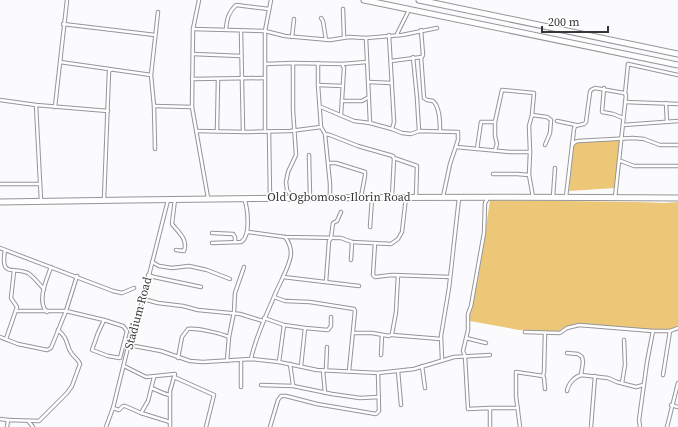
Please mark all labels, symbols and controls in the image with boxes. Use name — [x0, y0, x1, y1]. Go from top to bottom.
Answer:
scale bar — [542, 8, 608, 34]
text: 200 m — [548, 14, 580, 30]
street label: Old Ogbomoso-Ilorin Road — [267, 189, 411, 205]
street label: Stadium Road — [121, 275, 155, 351]

